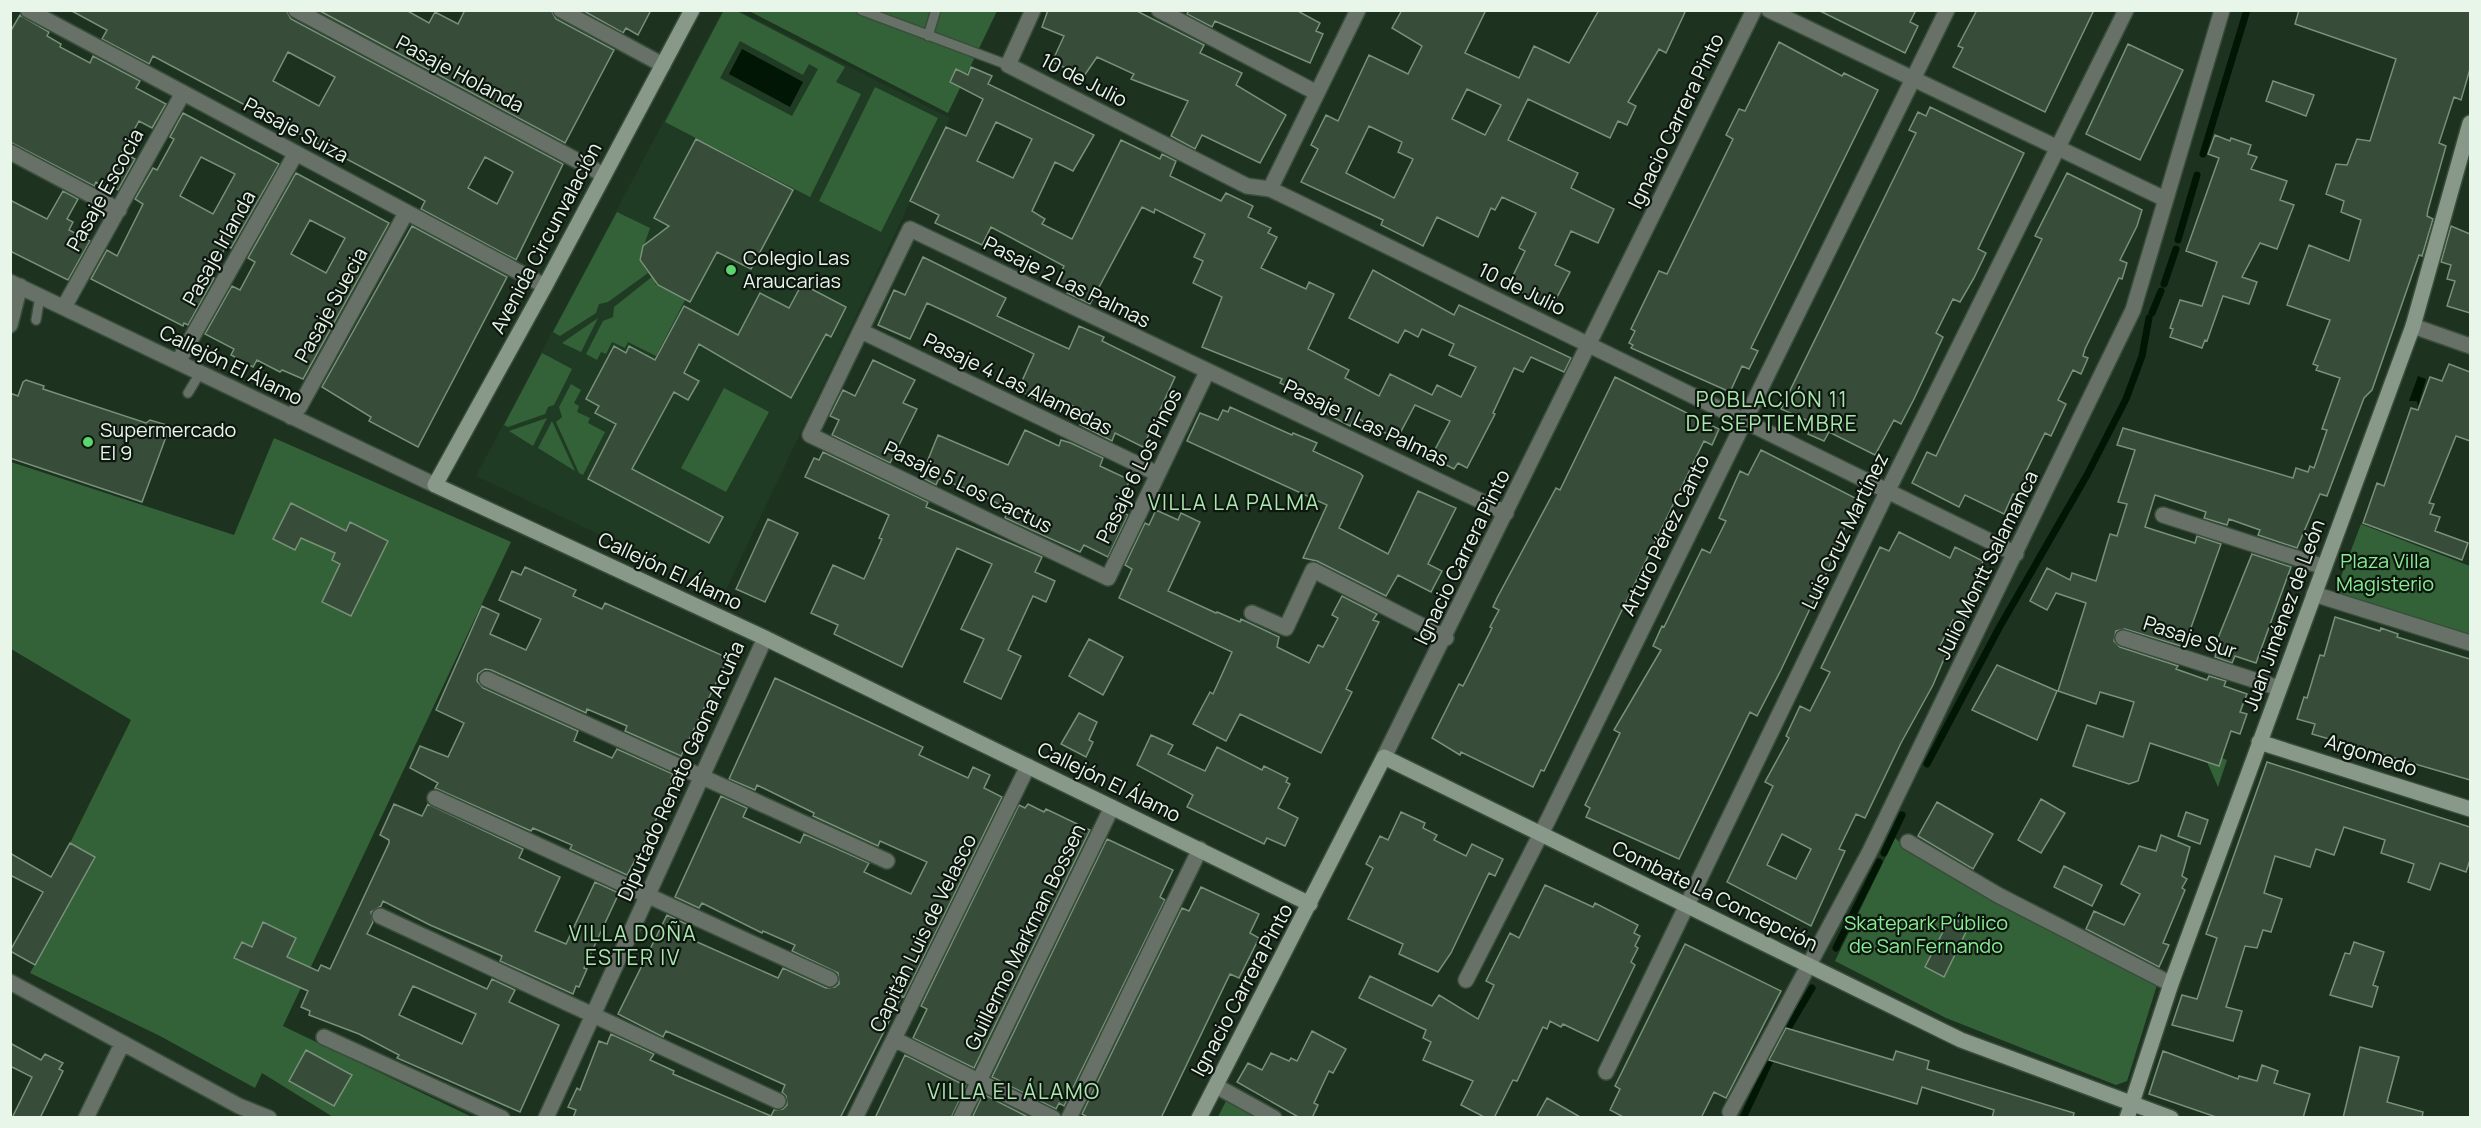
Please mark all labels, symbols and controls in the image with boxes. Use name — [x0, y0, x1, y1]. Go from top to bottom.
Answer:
street label: Ignacio Carrera Pinto — [1621, 28, 1730, 213]
street label: Pasaje Holanda — [392, 29, 529, 119]
street label: 10 de Julio — [1036, 46, 1132, 113]
street label: Pasaje Suiza — [239, 91, 353, 168]
street label: Pasaje Escocia — [60, 124, 149, 256]
street label: Avenida Circunvalación — [484, 137, 607, 338]
street label: Pasaje Irlanda — [176, 185, 261, 310]
street label: Pasaje 2 Las Palmas — [979, 229, 1155, 334]
street label: Pasaje Suecia — [288, 242, 373, 367]
place label: Colegio Las Araucarias — [743, 244, 850, 294]
street label: 10 de Julio — [1474, 256, 1570, 321]
marker: Colegio Las Araucarias — [724, 263, 738, 277]
street label: Callejón El Álamo — [155, 318, 308, 411]
street label: Pasaje 4 Las Alamedas — [919, 326, 1117, 441]
street label: Pasaje 1 Las Palmas — [1280, 373, 1453, 473]
street label: Pasaje 6 Los Pinos — [1089, 384, 1188, 548]
district label: POBLACIÓN 11 DE SEPTIEMBRE — [1686, 385, 1858, 437]
place label: Supermercado El 9 — [100, 416, 237, 466]
street label: Pasaje 5 Los Cactus — [880, 434, 1057, 539]
marker: Supermercado El 9 — [81, 435, 95, 449]
street label: Luis Cruz Martínez — [1795, 448, 1894, 614]
street label: Arturo Pérez Canto — [1614, 449, 1715, 620]
street label: Ignacio Carrera Pinto — [1407, 464, 1516, 649]
street label: Julio Montt Salamanca — [1929, 466, 2044, 664]
district label: VILLA LA PALMA — [1148, 488, 1320, 516]
street label: Juan Jiménez de León — [2236, 515, 2331, 714]
street label: Callejón El Álamo — [594, 525, 747, 616]
park label: Plaza Villa Magisterio — [2336, 547, 2434, 597]
street label: Pasaje Sur — [2140, 609, 2240, 664]
street label: Diputado Renato Gaona Acuña — [611, 637, 750, 905]
street label: Argomedo — [2322, 727, 2421, 782]
street label: Callejón El Álamo — [1033, 735, 1186, 828]
street label: Guillermo Markman Bossen — [958, 819, 1091, 1055]
street label: Capitán Luis de Velasco — [863, 829, 982, 1036]
street label: Combate La Concepción — [1608, 834, 1823, 957]
street label: Ignacio Carrera Pinto — [1185, 898, 1299, 1081]
park label: Skatepark Público de San Fernando — [1844, 909, 2008, 959]
district label: VILLA DOÑA ESTER IV — [569, 919, 697, 971]
district label: VILLA EL ÁLAMO — [927, 1077, 1101, 1105]

